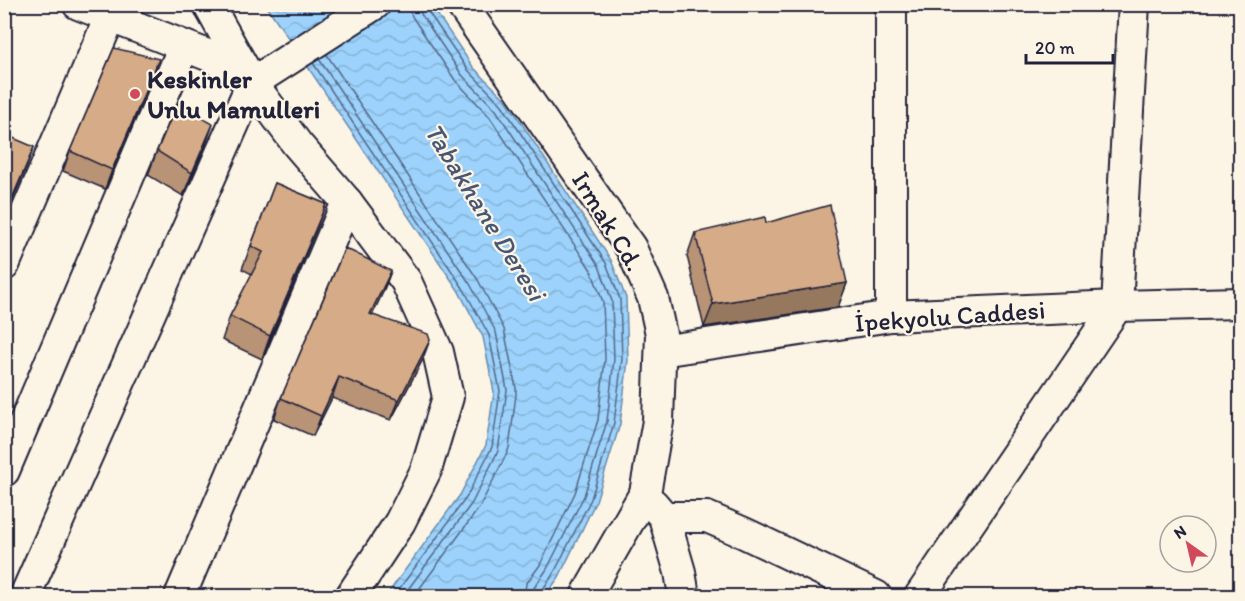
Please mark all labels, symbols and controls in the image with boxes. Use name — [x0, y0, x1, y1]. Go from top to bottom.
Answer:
scale bar — [1026, 27, 1113, 65]
text: 20 m — [1035, 37, 1075, 59]
place label: Keskinler Unlu Mamulleri — [147, 63, 320, 125]
marker: Keskinler Unlu Mamulleri — [128, 87, 142, 101]
water label: Tabakhane Deresi — [418, 117, 555, 309]
street label: Irmak Cd. — [565, 165, 651, 277]
street label: İpekyolu Caddesi — [854, 293, 1046, 339]
north arrow — [1158, 514, 1218, 574]
text: N — [1170, 521, 1190, 543]

